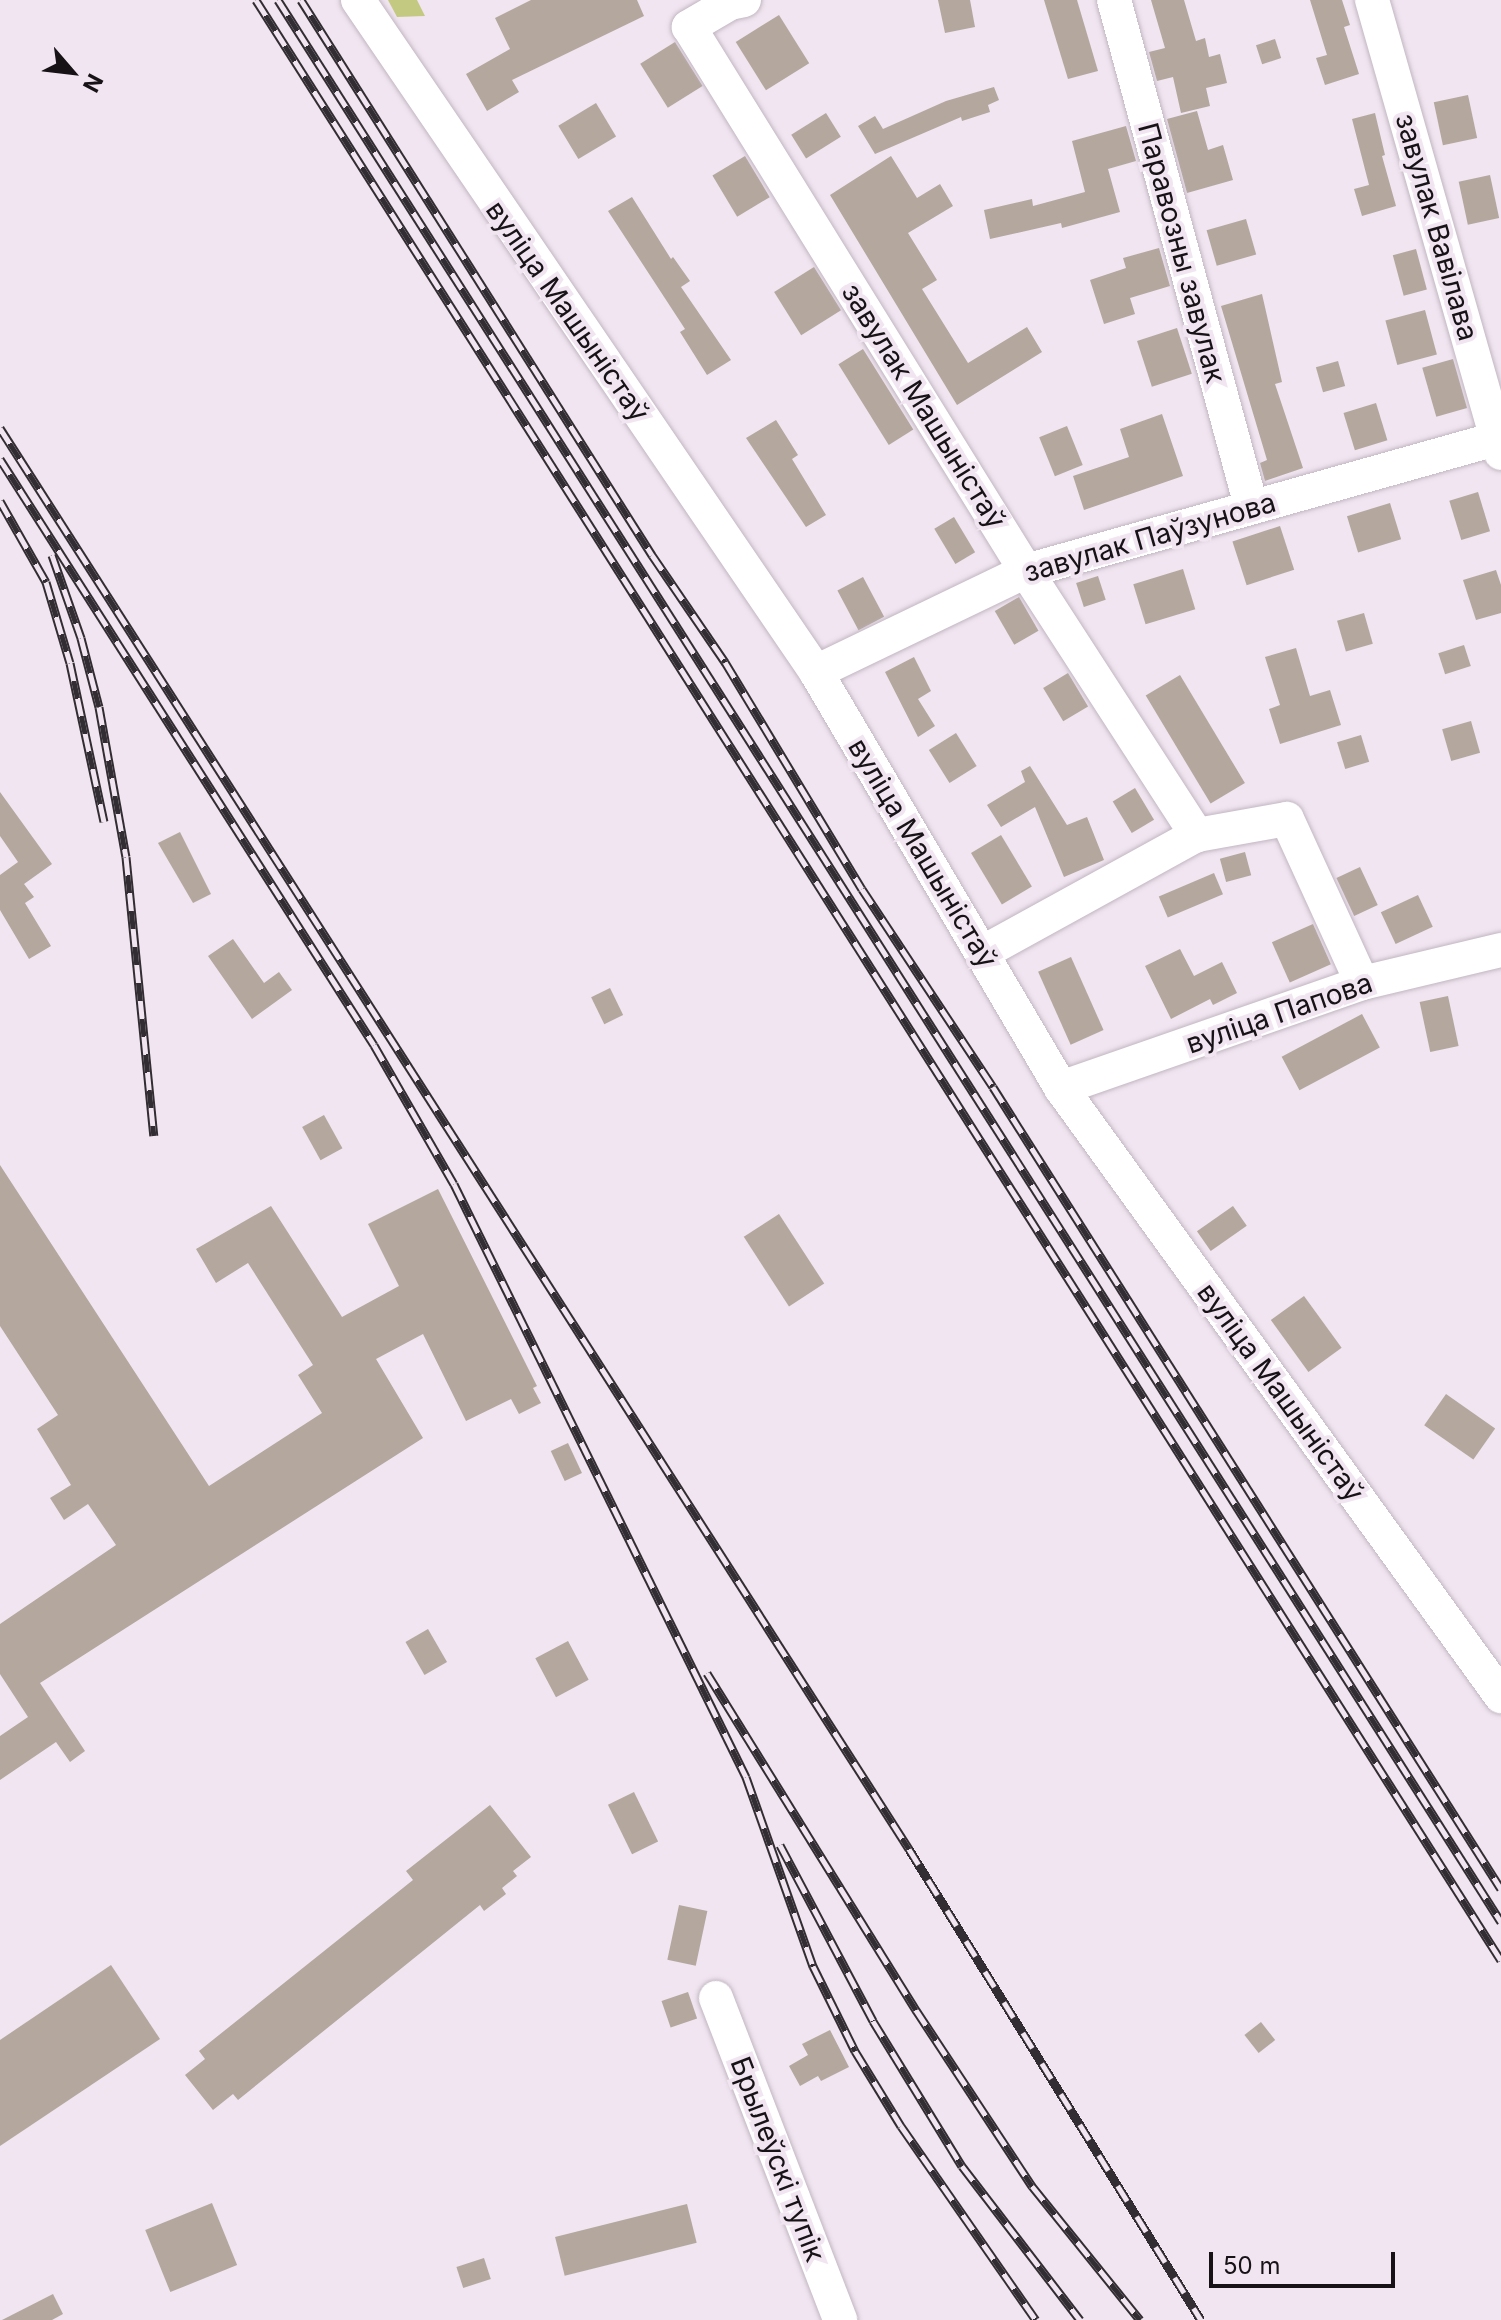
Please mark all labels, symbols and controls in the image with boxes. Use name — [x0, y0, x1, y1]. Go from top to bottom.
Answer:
north arrow — [32, 32, 112, 112]
text: N — [78, 70, 109, 97]
street label: завулак Вавілава — [1389, 110, 1485, 344]
street label: Паравозны завулак — [1131, 119, 1233, 387]
street label: вуліца Машыністаў — [479, 194, 657, 428]
street label: завулак Машыністаў — [835, 277, 1013, 535]
street label: завулак Паўзунова — [1020, 485, 1280, 589]
street label: вуліца Машыністаў — [841, 732, 1005, 974]
street label: вуліца Папова — [1181, 965, 1377, 1061]
street label: вуліца Машыністаў — [1191, 1276, 1371, 1508]
street label: Брылеўскі тупік — [724, 2052, 832, 2266]
scale bar — [1213, 2236, 1399, 2286]
text: 50 m — [1223, 2251, 1281, 2280]

